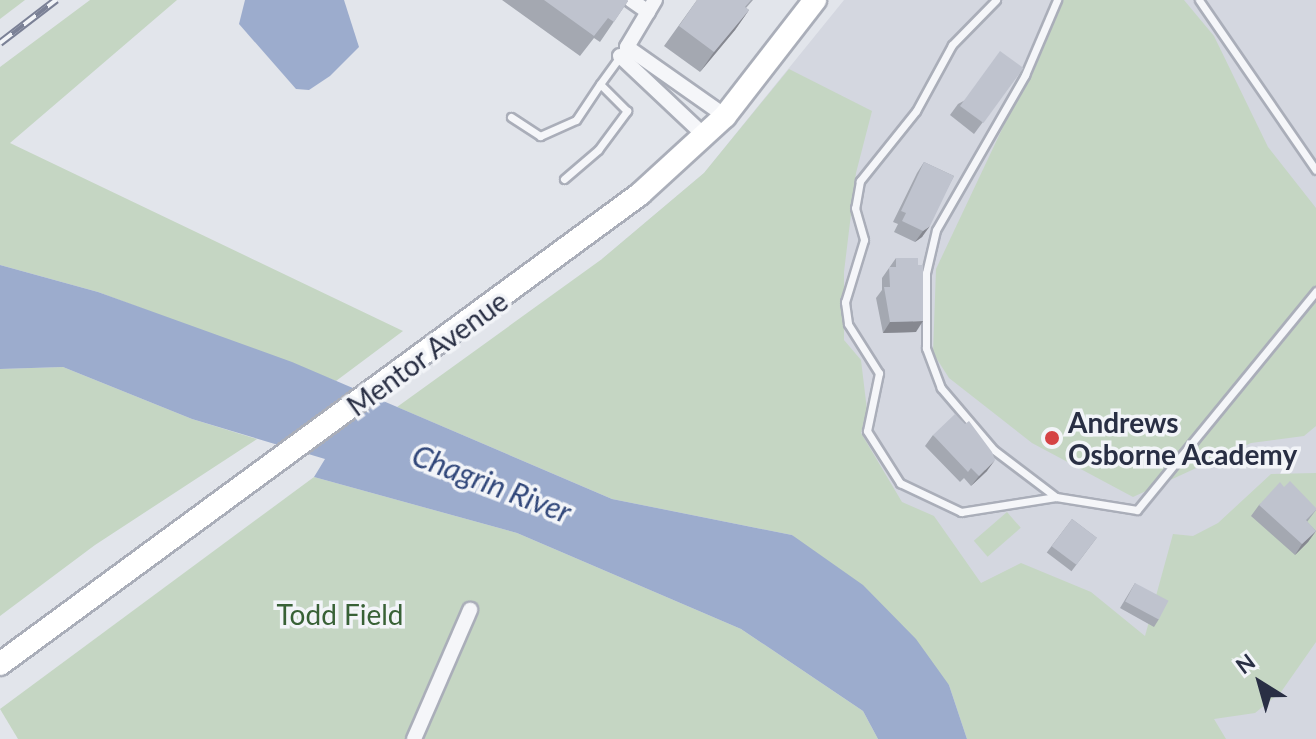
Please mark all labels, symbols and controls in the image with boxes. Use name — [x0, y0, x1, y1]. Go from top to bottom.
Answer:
street label: Mentor Avenue — [340, 283, 514, 423]
place label: Andrews Osborne Academy — [1068, 405, 1298, 471]
marker: Andrews Osborne Academy — [1043, 429, 1061, 447]
water label: Chagrin River — [407, 436, 577, 530]
park label: Todd Field — [276, 597, 404, 631]
north arrow — [1220, 643, 1300, 723]
text: N — [1230, 648, 1260, 679]

